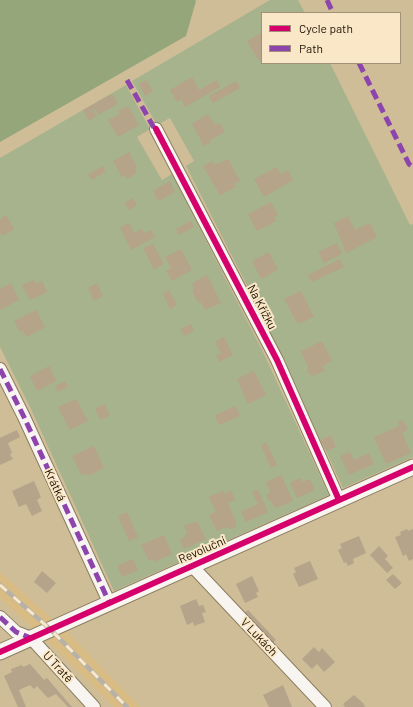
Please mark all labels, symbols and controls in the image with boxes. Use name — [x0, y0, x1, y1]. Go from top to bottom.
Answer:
legend — [261, 12, 401, 64]
text: Cycle path — [299, 21, 353, 35]
text: Path — [299, 41, 323, 55]
street label: Na Křížku — [244, 282, 280, 332]
street label: Krátká — [41, 466, 69, 504]
street label: Revoluční — [176, 533, 228, 567]
street label: V Lukách — [237, 615, 281, 659]
street label: U Tratě — [40, 648, 76, 686]

